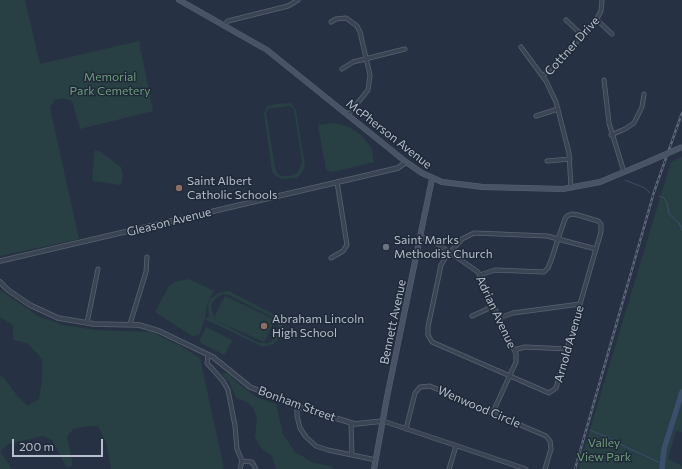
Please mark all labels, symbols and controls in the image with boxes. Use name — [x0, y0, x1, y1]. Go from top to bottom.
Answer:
street label: Cottner Drive — [542, 14, 602, 78]
park label: Memorial Park Cemetery — [70, 70, 150, 98]
street label: McPherson Avenue — [343, 96, 435, 172]
place label: Saint Albert Catholic Schools — [187, 174, 278, 202]
marker: Saint Albert Catholic Schools — [174, 183, 184, 193]
street label: Gleason Avenue — [125, 205, 213, 239]
place label: Saint Marks Methodist Church — [394, 233, 493, 261]
marker: Saint Marks Methodist Church — [381, 242, 391, 252]
street label: Adrian Avenue — [473, 273, 519, 351]
street label: Bennett Avenue — [377, 278, 409, 366]
street label: Arnold Avenue — [551, 304, 587, 384]
place label: Abraham Lincoln High School — [272, 312, 364, 340]
marker: Abraham Lincoln High School — [259, 321, 269, 331]
street label: Bonham Street — [256, 383, 338, 425]
street label: Wenwood Circle — [435, 383, 523, 431]
scale bar — [14, 431, 105, 457]
park label: Valley View Park — [577, 436, 631, 464]
text: 200 m — [19, 439, 54, 453]

